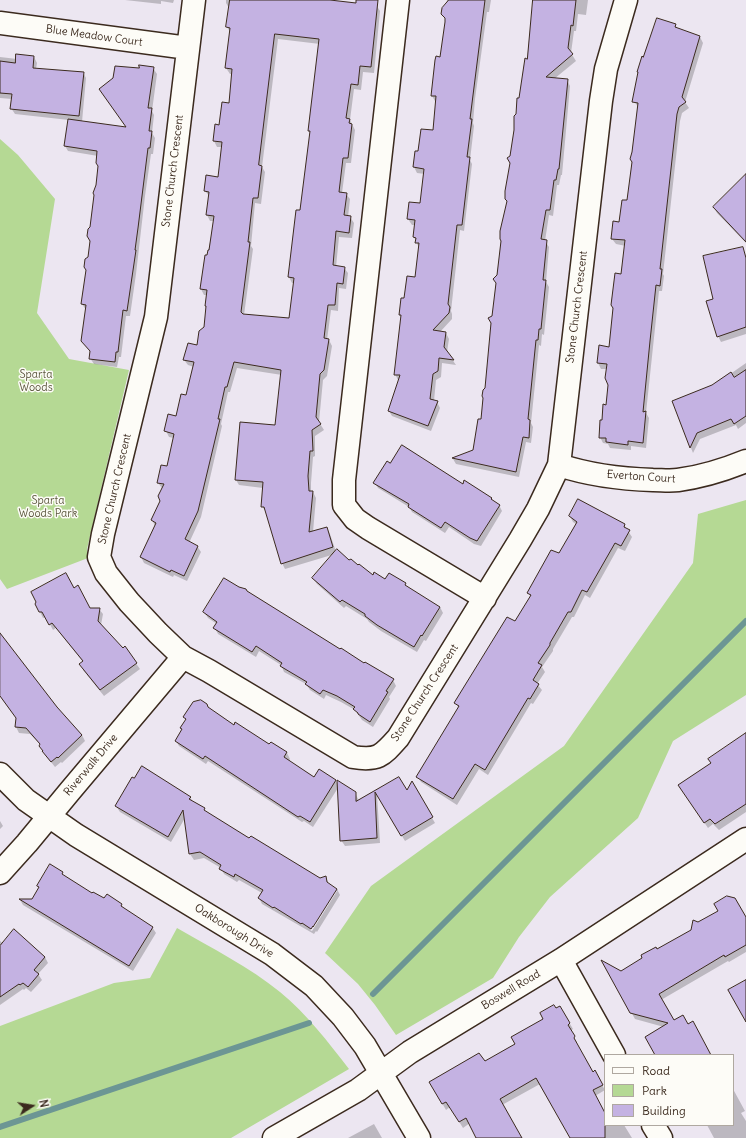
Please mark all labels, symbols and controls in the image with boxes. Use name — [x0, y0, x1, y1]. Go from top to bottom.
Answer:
street label: Blue Meadow Court — [45, 23, 143, 49]
street label: Stone Church Crescent — [160, 114, 186, 228]
street label: Stone Church Crescent — [564, 250, 590, 364]
park label: Sparta Woods — [19, 368, 53, 394]
street label: Stone Church Crescent — [96, 432, 134, 546]
street label: Everton Court — [606, 468, 676, 486]
park label: Sparta Woods Park — [19, 494, 77, 520]
street label: Stone Church Crescent — [389, 642, 461, 744]
street label: Riverwalk Drive — [61, 731, 121, 799]
street label: Oakborough Drive — [192, 901, 276, 961]
street label: Boswell Road — [479, 967, 543, 1013]
legend — [604, 1054, 734, 1126]
text: Road — [642, 1063, 670, 1078]
text: Park — [642, 1083, 667, 1098]
north arrow — [12, 1086, 52, 1126]
text: N — [36, 1098, 51, 1109]
text: Building — [642, 1103, 686, 1118]

